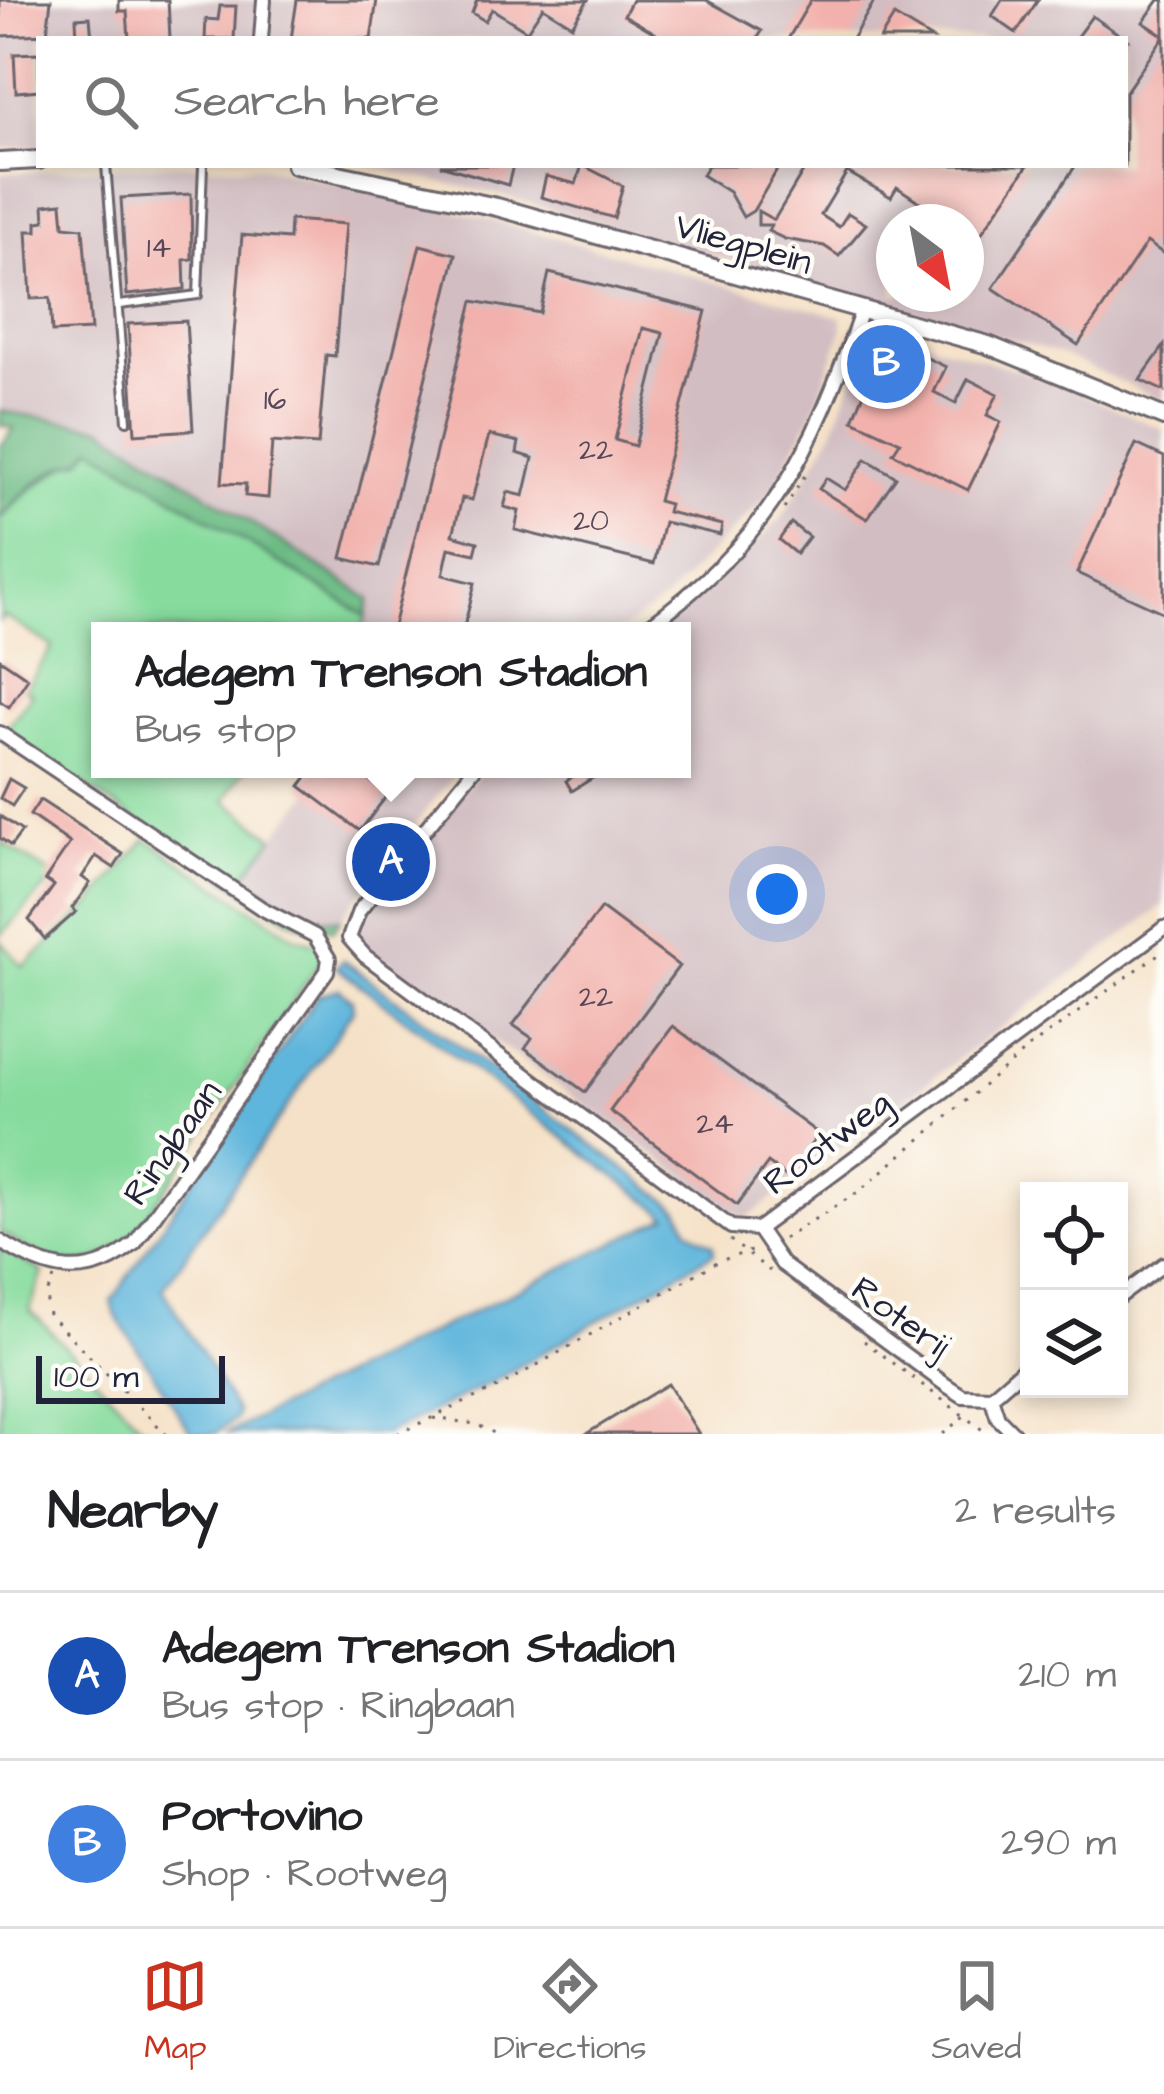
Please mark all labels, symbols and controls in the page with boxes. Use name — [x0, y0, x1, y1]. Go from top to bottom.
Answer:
search box — [36, 36, 1128, 168]
icon: search — [78, 69, 144, 135]
text: Search here — [174, 71, 440, 133]
street label: Vliegplein — [669, 201, 818, 289]
north arrow — [876, 204, 984, 312]
house number: 14 — [147, 227, 171, 269]
pin: B — [847, 319, 925, 409]
house number: 16 — [264, 379, 287, 421]
house number: 22 — [579, 429, 613, 471]
house number: 20 — [573, 500, 609, 542]
popup — [91, 622, 691, 778]
text: Adegem Trenson Stadion — [135, 642, 647, 704]
text: Bus stop — [135, 704, 296, 758]
pin: A — [352, 817, 430, 907]
your location — [747, 864, 807, 924]
house number: 22 — [579, 976, 613, 1018]
street label: Ringbaan — [111, 1070, 236, 1217]
street label: Rootweg — [753, 1078, 903, 1209]
house number: 24 — [696, 1103, 734, 1145]
map controls — [1020, 1182, 1128, 1398]
button: locate — [1020, 1182, 1128, 1290]
street label: Roterij — [840, 1265, 961, 1372]
button: layers — [1020, 1290, 1128, 1398]
scale bar — [36, 1350, 225, 1403]
text: 100 m — [54, 1354, 139, 1400]
text: Nearby — [48, 1477, 218, 1548]
text: 2 results — [955, 1485, 1116, 1539]
text: Adegem Trenson Stadion — [162, 1618, 675, 1680]
text: A — [75, 1649, 99, 1703]
text: 210 m — [1018, 1649, 1116, 1703]
text: Bus stop · Ringbaan — [162, 1680, 515, 1734]
text: Portovino — [162, 1786, 362, 1848]
text: B — [73, 1817, 101, 1871]
text: 290 m — [1001, 1817, 1116, 1871]
text: Shop · Rootweg — [162, 1848, 447, 1902]
tab: Map — [142, 1953, 208, 2071]
tab: Directions — [493, 1953, 647, 2071]
tab: Saved — [932, 1953, 1022, 2071]

